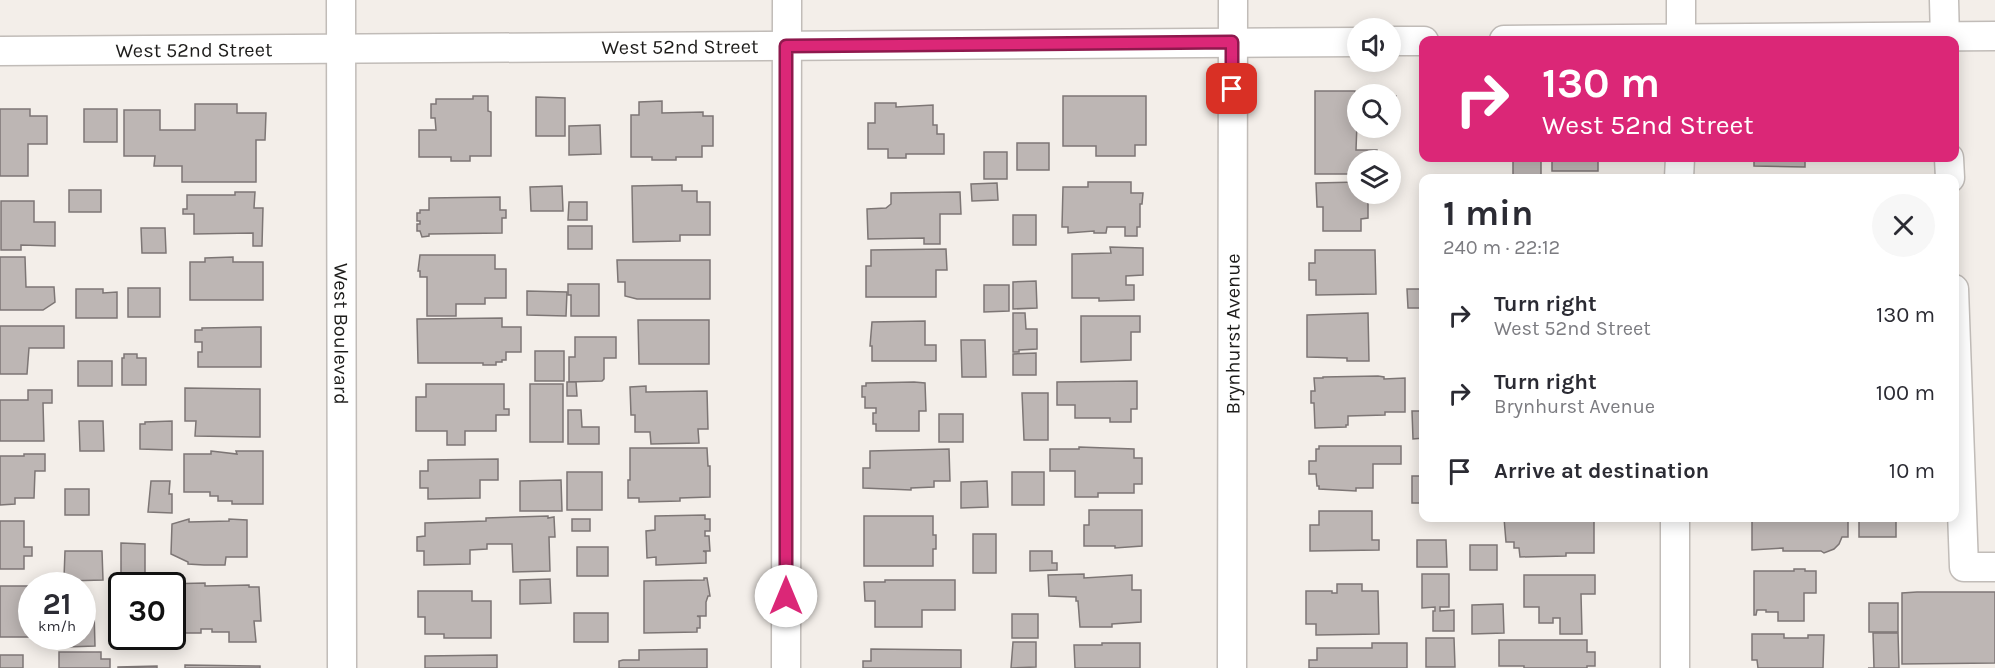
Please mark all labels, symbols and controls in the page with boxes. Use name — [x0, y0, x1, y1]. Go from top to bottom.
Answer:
map controls — [1347, 18, 1401, 204]
button: sound — [1347, 18, 1401, 72]
street label: West 52nd Street — [601, 35, 759, 59]
street label: West 52nd Street — [115, 38, 273, 62]
text: 130 m — [1542, 58, 1660, 108]
icon: right — [1443, 60, 1521, 138]
pin — [1206, 63, 1257, 114]
icon: arrive — [1215, 72, 1248, 105]
button: search — [1347, 84, 1401, 138]
text: West 52nd Street — [1542, 109, 1754, 141]
button: layers — [1347, 150, 1401, 204]
text: 1 min — [1443, 192, 1533, 234]
button: close — [1872, 194, 1935, 257]
text: 240 m · 22:12 — [1443, 236, 1560, 259]
street label: Brynhurst Avenue — [1221, 253, 1245, 415]
street label: West Boulevard — [329, 263, 353, 405]
text: Turn right — [1494, 291, 1597, 317]
icon: right — [1443, 299, 1476, 332]
text: 130 m — [1876, 302, 1935, 328]
text: West 52nd Street — [1494, 317, 1651, 340]
text: Turn right — [1494, 369, 1597, 395]
icon: right — [1443, 377, 1476, 410]
text: 100 m — [1876, 380, 1935, 406]
text: Brynhurst Avenue — [1494, 395, 1655, 418]
icon: arrive — [1443, 455, 1476, 488]
text: Arrive at destination — [1494, 458, 1709, 484]
text: 10 m — [1889, 458, 1935, 484]
position arrow — [754, 564, 818, 628]
speed limit sign: 30 — [108, 572, 186, 650]
text: 21 — [43, 586, 71, 622]
text: km/h — [38, 617, 76, 635]

